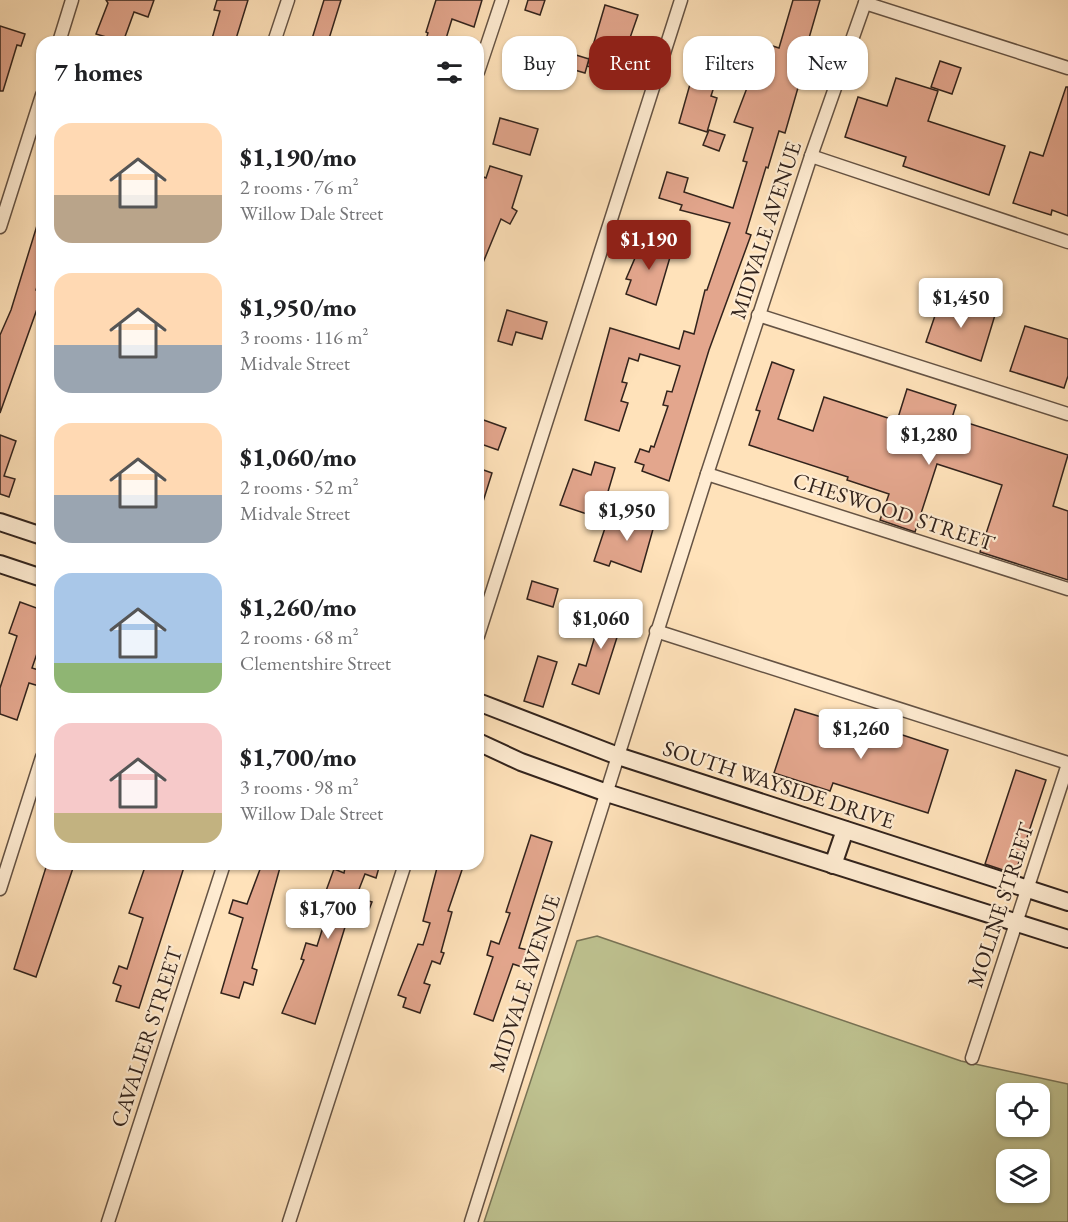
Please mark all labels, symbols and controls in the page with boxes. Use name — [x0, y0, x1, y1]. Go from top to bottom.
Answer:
chip: Buy — [502, 36, 577, 90]
chip: Rent — [589, 36, 671, 90]
chip: Filters — [683, 36, 775, 90]
chip: New — [787, 36, 868, 90]
text: 7 homes — [54, 55, 143, 89]
icon: filters — [433, 56, 466, 89]
street label: MIDVALE AVENUE — [723, 138, 808, 323]
text: $1,190/mo — [240, 140, 356, 174]
icon: home — [102, 147, 174, 219]
text: 2 rooms · 76 m² — [240, 174, 359, 200]
text: Willow Dale Street — [240, 200, 383, 226]
pin: $1,190 — [600, 220, 698, 271]
text: $1,190 — [621, 226, 677, 252]
pin: $1,450 — [912, 278, 1010, 329]
text: $1,450 — [933, 284, 989, 310]
text: $1,950/mo — [240, 290, 356, 324]
icon: home — [102, 297, 174, 369]
text: 3 rooms · 116 m² — [240, 324, 368, 350]
text: Midvale Street — [240, 350, 350, 376]
pin: $1,280 — [880, 415, 978, 466]
text: $1,280 — [901, 421, 957, 447]
text: $1,060/mo — [240, 440, 356, 474]
icon: home — [102, 447, 174, 519]
street label: CHESWOOD STREET — [789, 465, 999, 558]
text: 2 rooms · 52 m² — [240, 474, 359, 500]
pin: $1,950 — [578, 491, 676, 542]
text: $1,950 — [599, 497, 655, 523]
text: Midvale Street — [240, 500, 350, 526]
text: $1,260/mo — [240, 590, 356, 624]
icon: home — [102, 597, 174, 669]
pin: $1,060 — [552, 599, 650, 650]
text: $1,060 — [573, 605, 629, 631]
text: 2 rooms · 68 m² — [240, 624, 359, 650]
text: Clementshire Street — [240, 650, 391, 676]
pin: $1,260 — [812, 709, 910, 760]
text: $1,260 — [833, 715, 889, 741]
street label: SOUTH WAYSIDE DRIVE — [659, 733, 898, 836]
text: $1,700/mo — [240, 740, 356, 774]
icon: home — [102, 747, 174, 819]
text: 3 rooms · 98 m² — [240, 774, 359, 800]
text: Willow Dale Street — [240, 800, 383, 826]
street label: MOLINE STREET — [960, 819, 1041, 991]
pin: $1,700 — [279, 889, 377, 940]
street label: MIDVALE AVENUE — [482, 891, 567, 1076]
text: $1,700 — [300, 895, 356, 921]
street label: CAVALIER STREET — [104, 943, 189, 1131]
map controls — [996, 1083, 1050, 1203]
button: locate — [996, 1083, 1050, 1137]
button: layers — [996, 1149, 1050, 1203]

